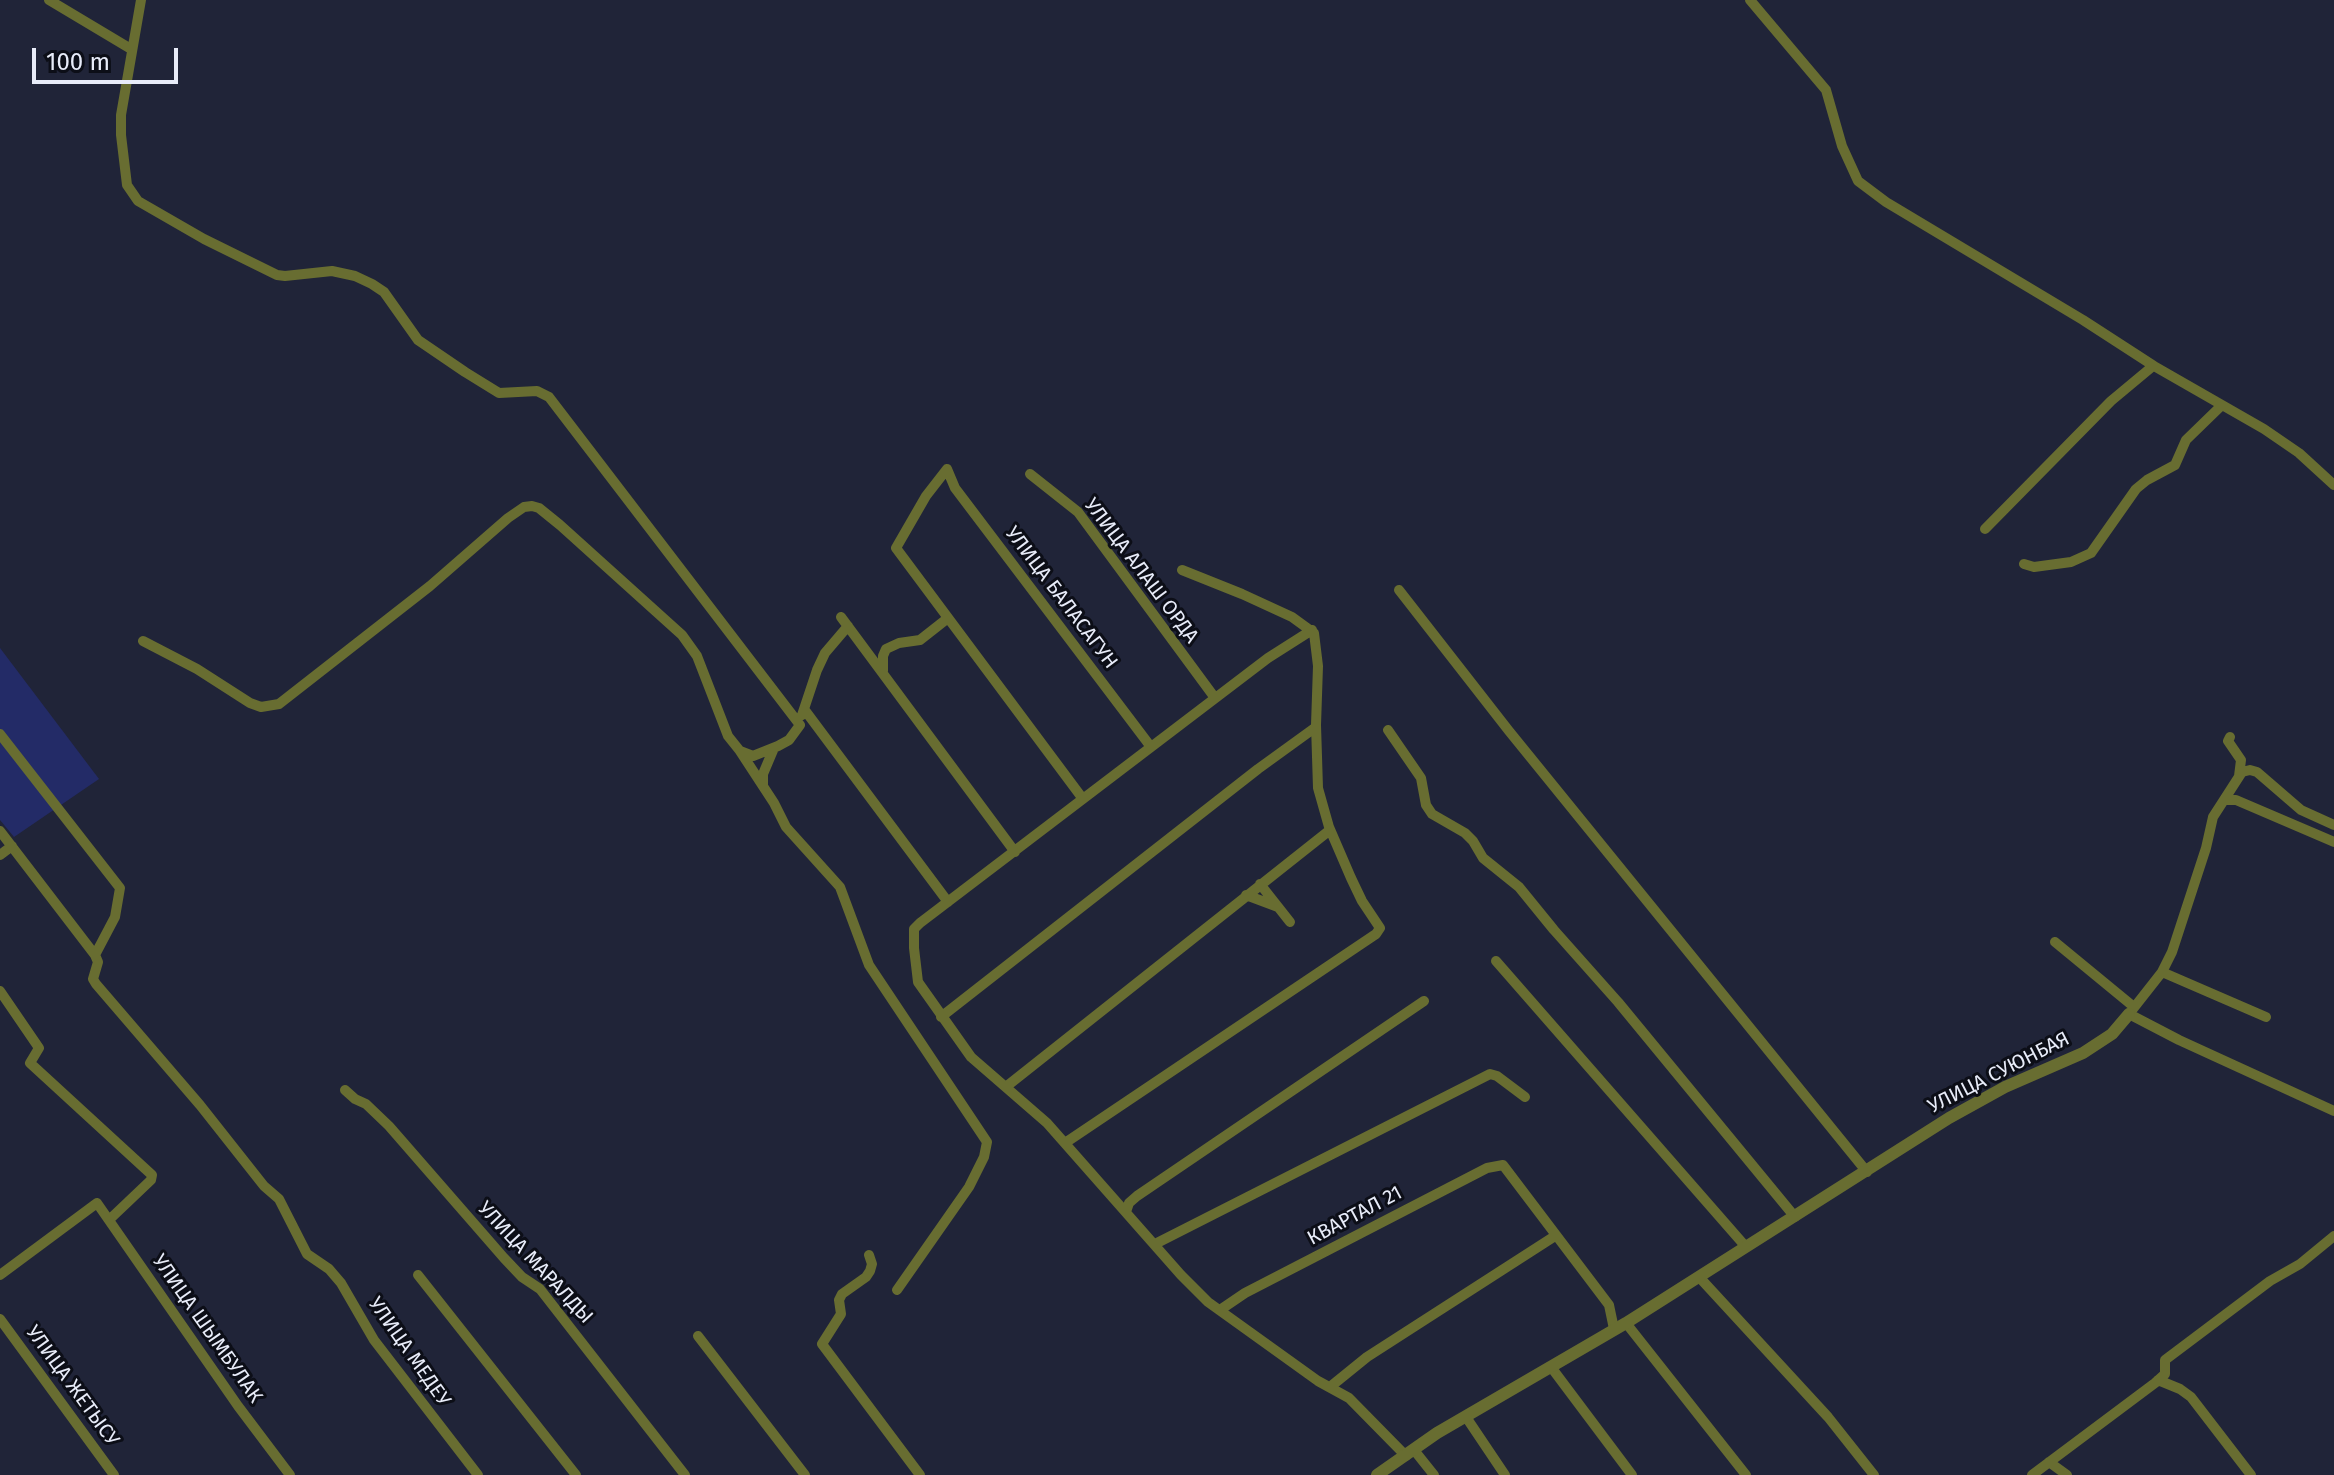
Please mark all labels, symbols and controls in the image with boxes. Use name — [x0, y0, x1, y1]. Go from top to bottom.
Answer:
scale bar — [36, 32, 182, 82]
text: 100 m — [46, 48, 110, 76]
street label: УЛИЦА АЛАШ ОРДА — [1079, 494, 1203, 648]
street label: УЛИЦА БАЛАСАГУН — [1000, 522, 1122, 674]
street label: УЛИЦА СУЮНБАЯ — [1924, 1027, 2074, 1119]
street label: КВАРТАЛ 21 — [1304, 1181, 1406, 1251]
street label: УЛИЦА МАРАЛДЫ — [472, 1197, 598, 1329]
street label: УЛИЦА ШЫМБУЛАК — [147, 1250, 267, 1408]
street label: УЛИЦА МЕДЕУ — [363, 1293, 455, 1411]
street label: УЛИЦА ЖЕТЫСУ — [20, 1321, 124, 1451]

